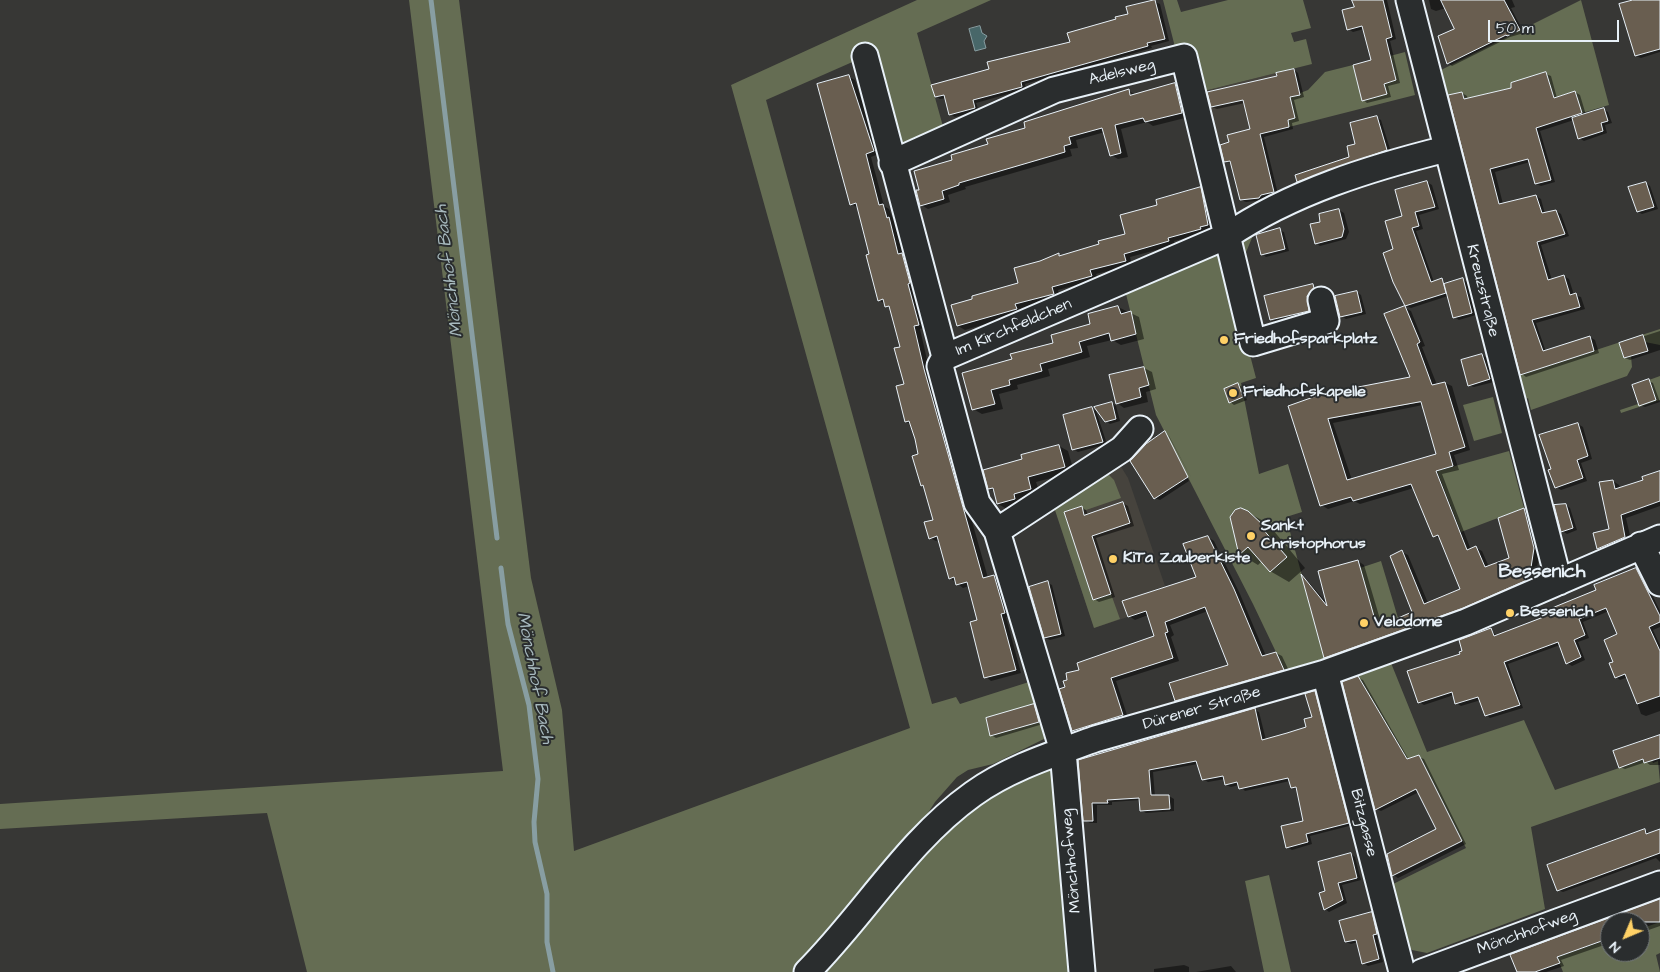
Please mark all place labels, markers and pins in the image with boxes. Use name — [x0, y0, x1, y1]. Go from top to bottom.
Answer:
place label: Friedhofsparkplatz — [1234, 330, 1377, 350]
marker: Friedhofsparkplatz — [1218, 334, 1230, 346]
place label: Friedhofskapelle — [1243, 383, 1366, 403]
marker: Friedhofskapelle — [1227, 387, 1239, 399]
place label: Sankt Christophorus — [1261, 517, 1366, 555]
marker: Sankt Christophorus — [1245, 530, 1257, 542]
place label: KiTa Zauberkiste — [1123, 549, 1250, 569]
marker: KiTa Zauberkiste — [1107, 553, 1119, 565]
place label: Bessenich — [1520, 603, 1593, 623]
marker: Bessenich — [1504, 607, 1516, 619]
place label: Velodome — [1374, 613, 1443, 633]
marker: Velodome — [1358, 617, 1370, 629]

